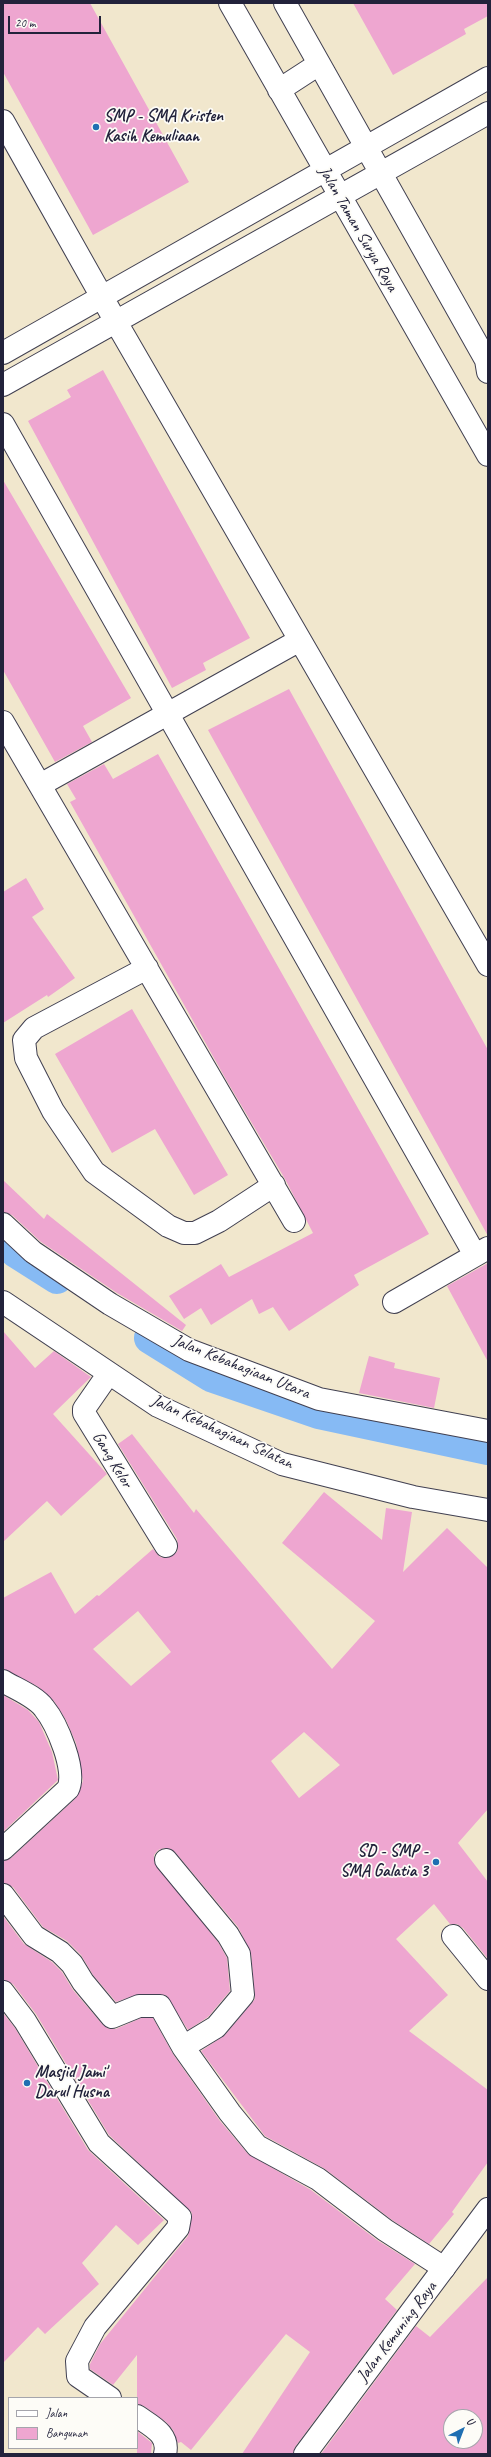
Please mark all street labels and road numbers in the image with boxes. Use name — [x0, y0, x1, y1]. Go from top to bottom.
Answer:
street label: Jalan Taman Surya Raya — [314, 163, 402, 295]
street label: Jalan Kebahagiaan Utara — [170, 1330, 312, 1404]
street label: Jalan Kebahagiaan Selatan — [148, 1390, 296, 1474]
street label: Gang Kelor — [87, 1428, 137, 1492]
street label: Jalan Kemuning Raya — [353, 2278, 441, 2386]

